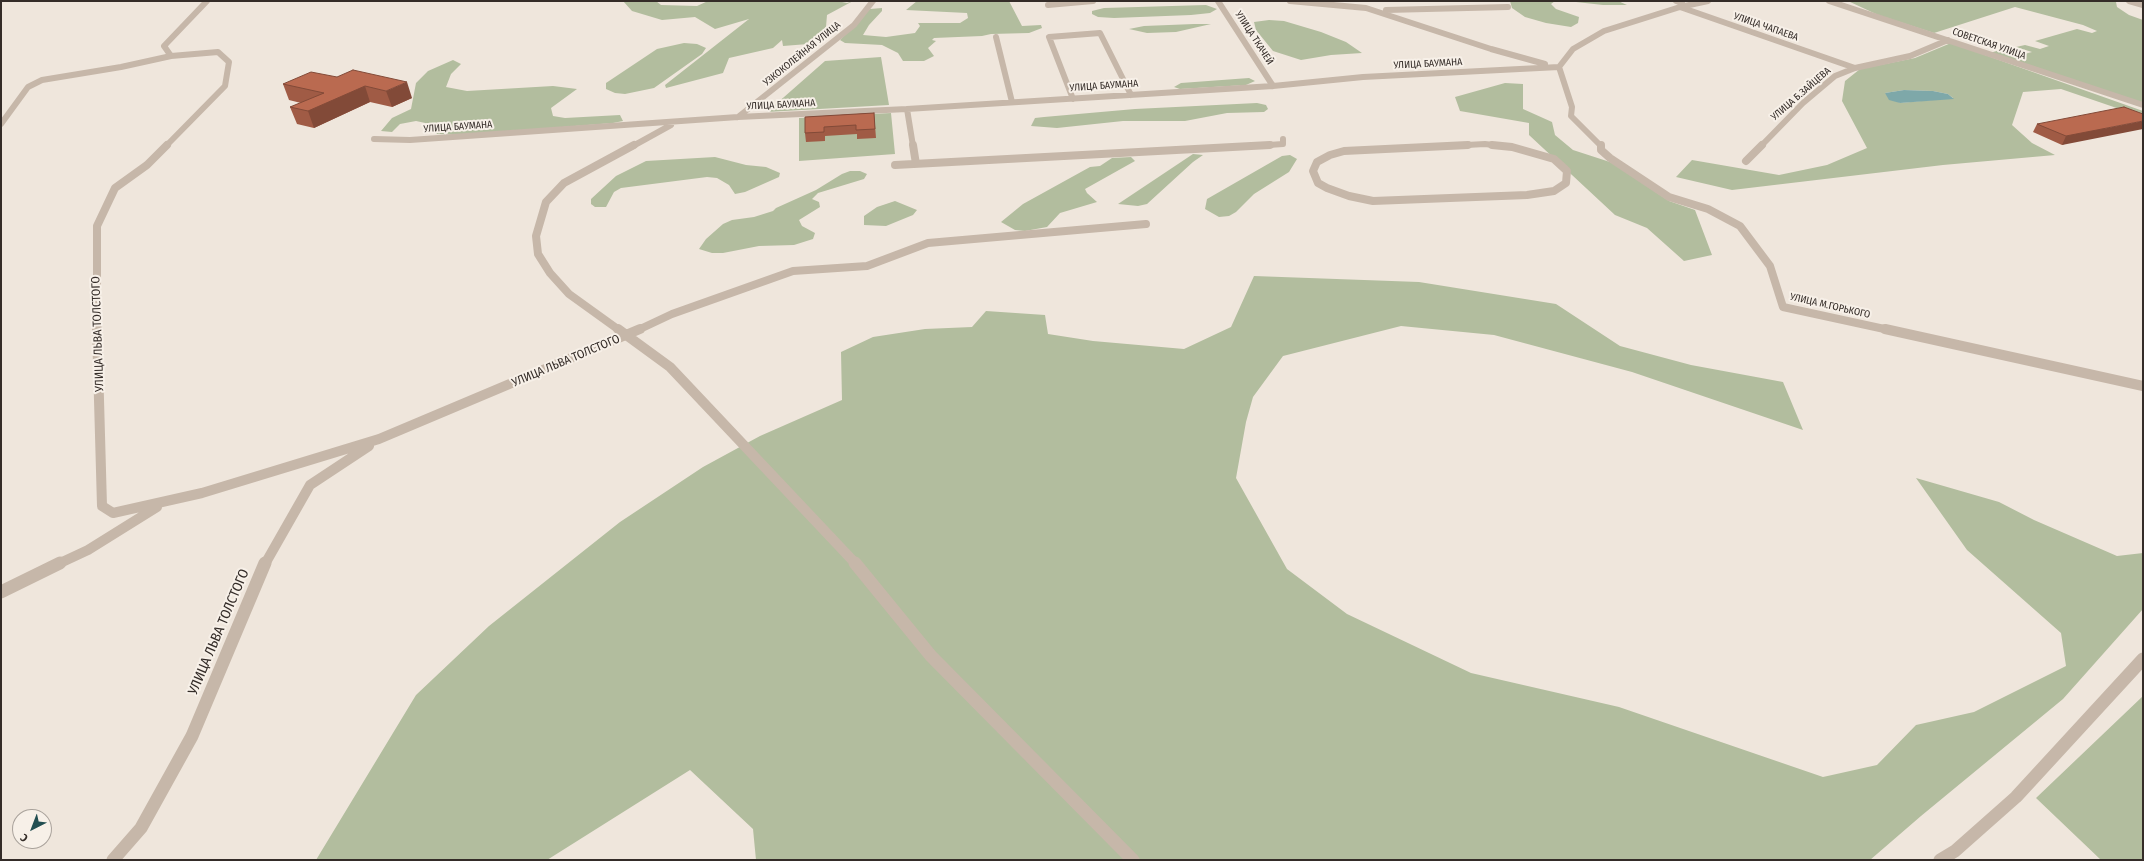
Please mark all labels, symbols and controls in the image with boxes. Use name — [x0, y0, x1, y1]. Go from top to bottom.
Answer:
street label: УЛИЦА ТКАЧЕЙ — [1232, 9, 1276, 67]
street label: УЛИЦА ЧАПАЕВА — [1732, 10, 1800, 44]
street label: УЗКОКОЛЕЙНАЯ УЛИЦА — [761, 19, 843, 89]
street label: СОВЕТСКАЯ УЛИЦА — [1951, 26, 2027, 62]
street label: УЛИЦА БАУМАНА — [1393, 56, 1463, 72]
street label: УЛИЦА Б.ЗАЙЦЕВА — [1769, 65, 1833, 123]
street label: УЛИЦА БАУМАНА — [1069, 78, 1139, 94]
street label: УЛИЦА БАУМАНА — [746, 97, 816, 113]
street label: УЛИЦА БАУМАНА — [423, 119, 493, 135]
street label: УЛИЦА ЛЬВА ТОЛСТОГО — [89, 276, 107, 392]
street label: УЛИЦА М.ГОРЬКОГО — [1789, 291, 1871, 321]
street label: УЛИЦА ЛЬВА ТОЛСТОГО — [510, 332, 622, 390]
street label: УЛИЦА ЛЬВА ТОЛСТОГО — [185, 567, 253, 697]
north arrow — [12, 809, 52, 849]
text: С — [18, 831, 31, 844]

